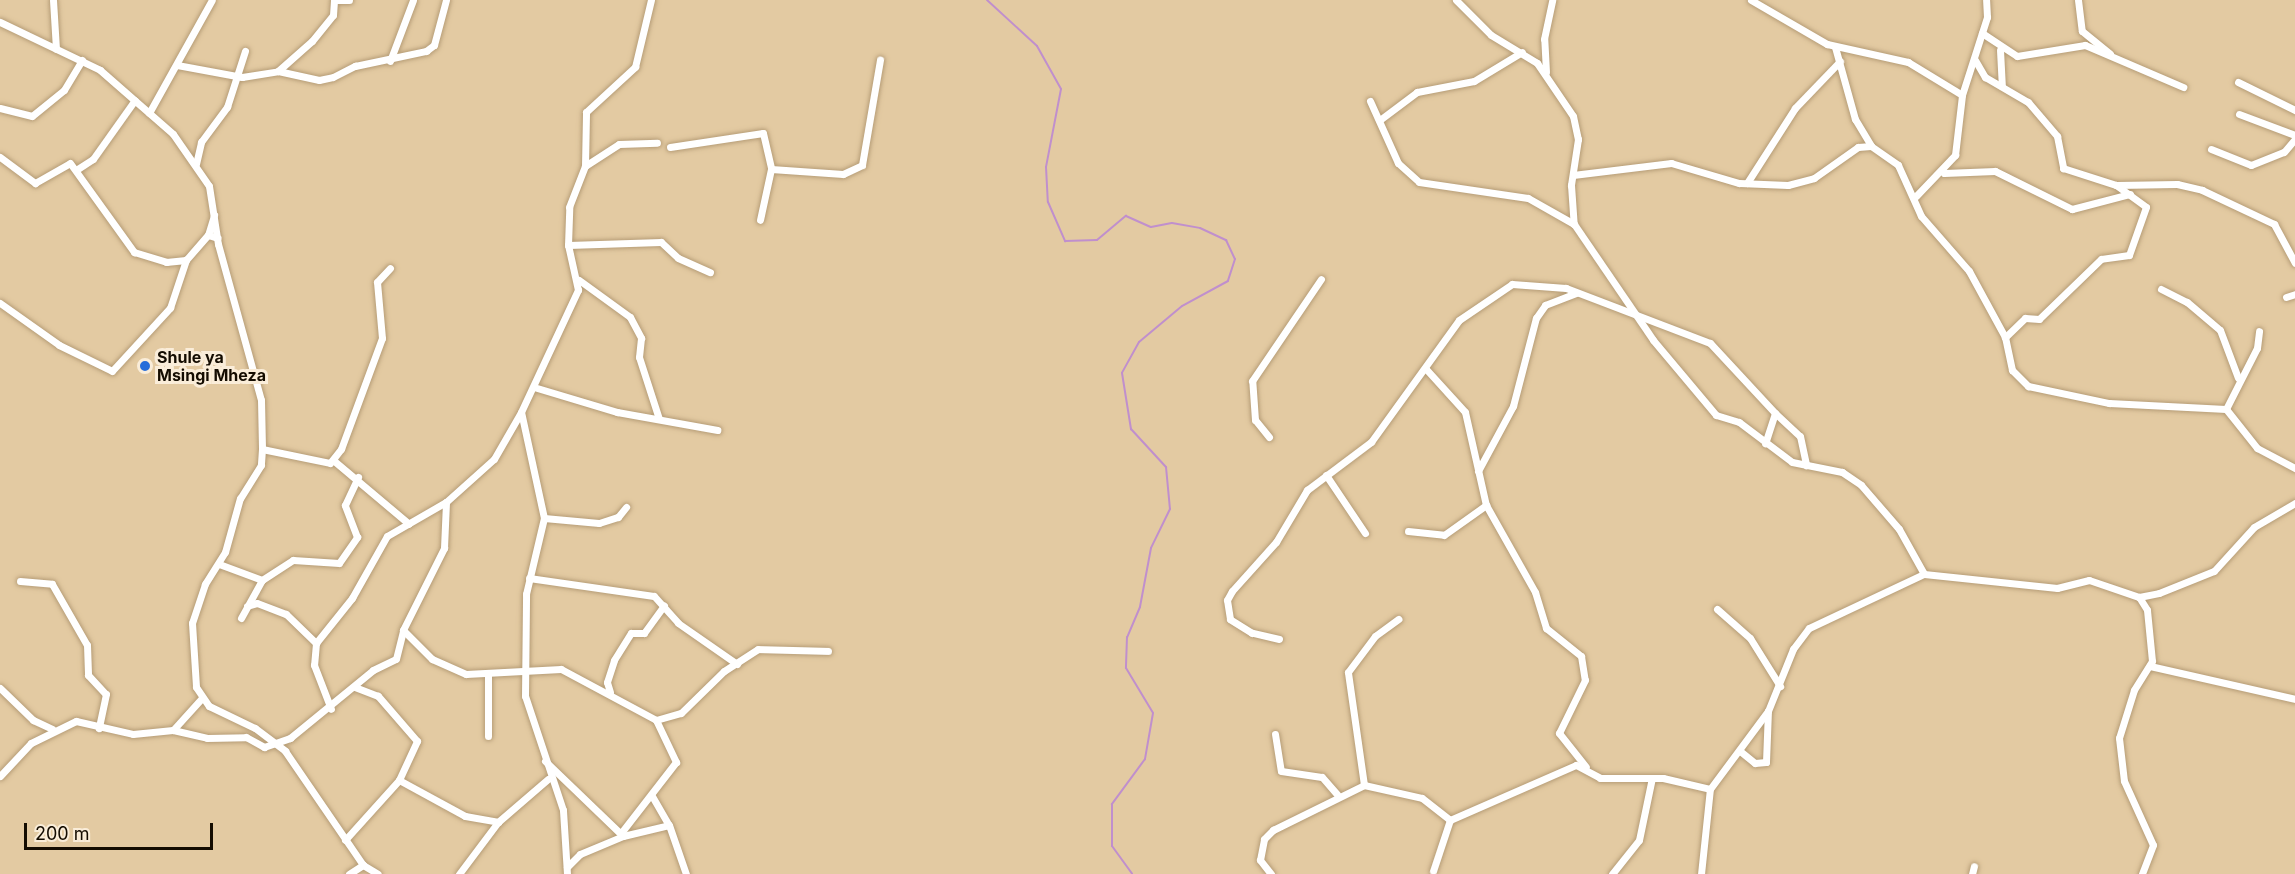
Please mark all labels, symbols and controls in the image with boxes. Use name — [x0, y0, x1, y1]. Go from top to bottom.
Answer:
place label: Shule ya Msingi Mheza — [157, 347, 266, 385]
marker: Shule ya Msingi Mheza — [138, 359, 152, 373]
scale bar — [27, 811, 216, 849]
text: 200 m — [35, 823, 90, 844]

